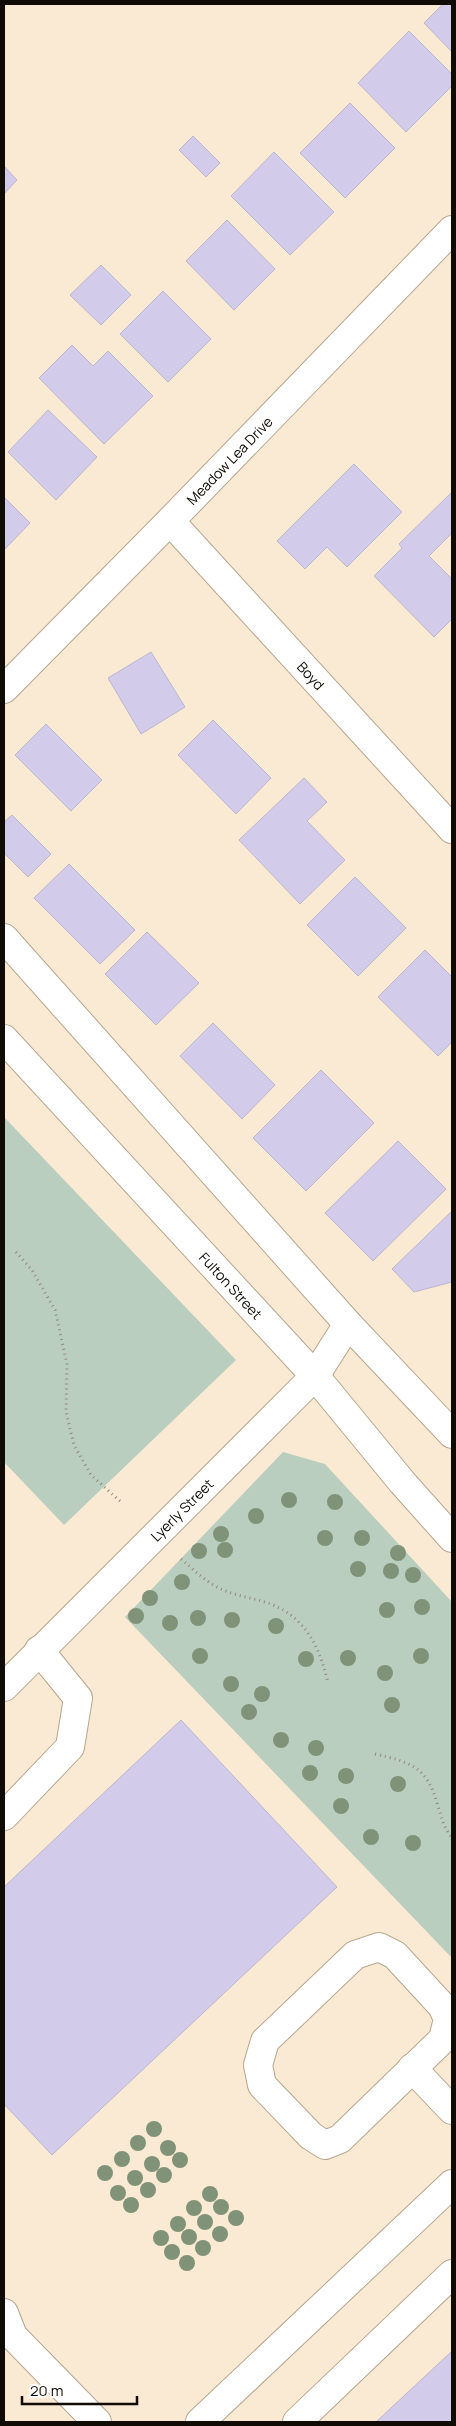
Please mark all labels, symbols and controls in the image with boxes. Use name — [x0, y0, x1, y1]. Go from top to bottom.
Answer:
street label: Meadow Lea Drive — [182, 412, 276, 508]
street label: Boyd — [293, 657, 329, 693]
street label: Fulton Street — [196, 1248, 267, 1323]
street label: Lyerly Street — [146, 1474, 217, 1545]
scale bar — [22, 2374, 138, 2406]
text: 20 m — [30, 2380, 63, 2401]

